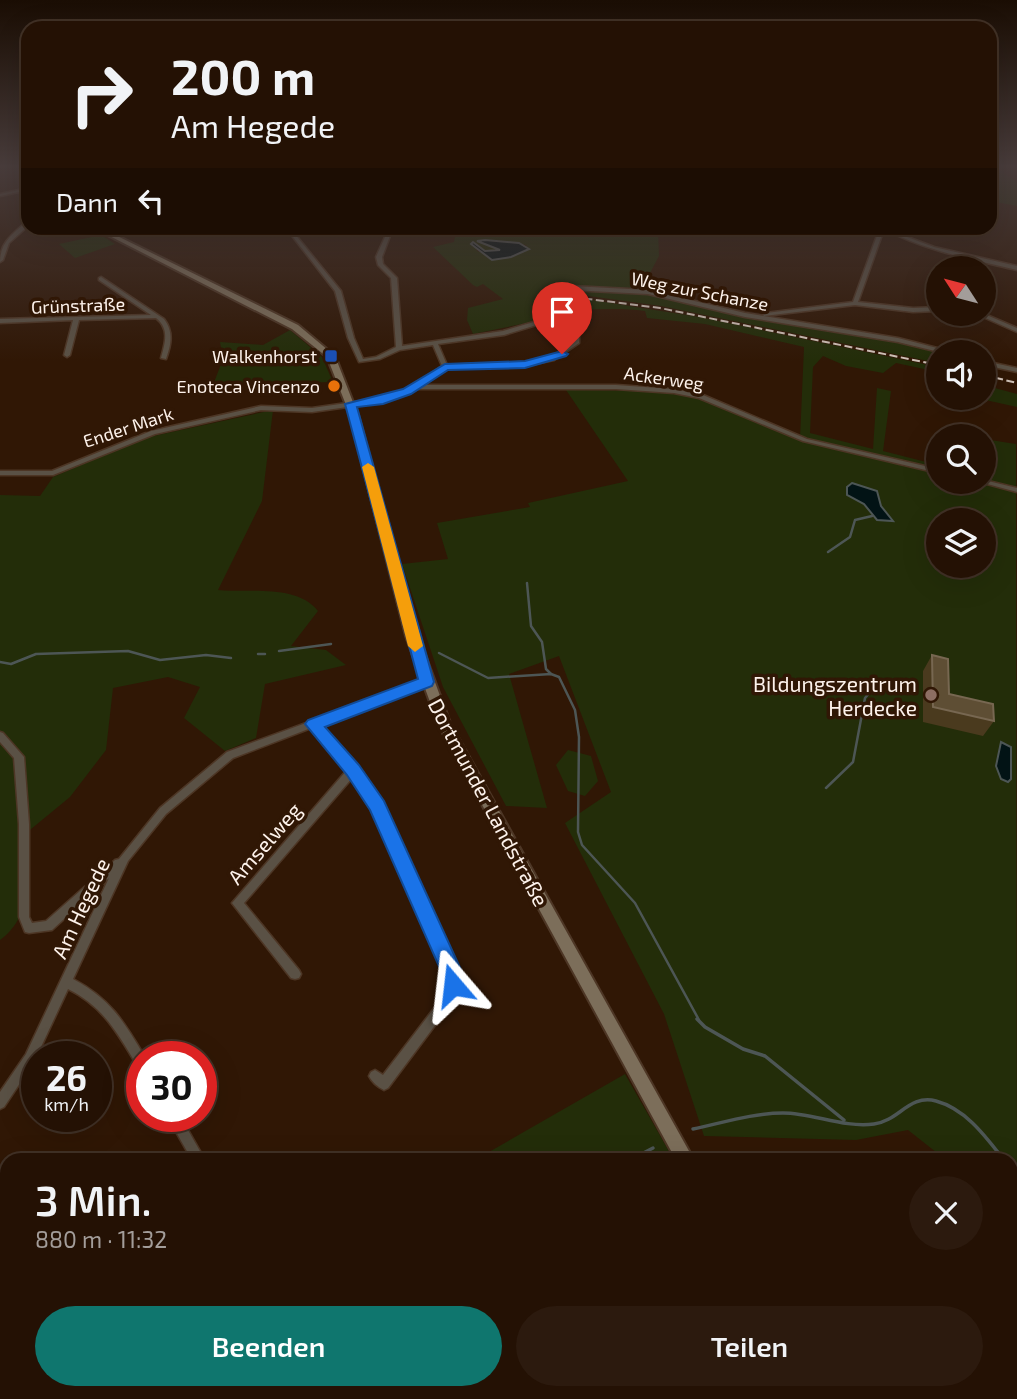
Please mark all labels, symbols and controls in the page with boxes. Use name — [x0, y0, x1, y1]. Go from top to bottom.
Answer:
text: 200 m — [171, 46, 315, 105]
icon: right — [56, 49, 147, 140]
text: Am Hegede — [171, 106, 335, 144]
icon: left — [132, 182, 170, 220]
text: Dann — [56, 186, 118, 217]
north arrow — [926, 256, 996, 326]
map controls — [926, 256, 996, 578]
street label: Weg zur Schanze — [630, 267, 770, 315]
pin — [532, 282, 592, 354]
street label: Grünstraße — [31, 292, 125, 318]
icon: arrive — [543, 293, 581, 331]
button: sound — [926, 340, 996, 410]
place label: Walkenhorst — [212, 345, 317, 367]
marker: Walkenhorst — [323, 348, 339, 364]
street label: Ackerweg — [623, 362, 705, 394]
place label: Enoteca Vincenzo — [176, 375, 320, 397]
marker: Enoteca Vincenzo — [326, 378, 342, 394]
street label: Ender Mark — [80, 402, 176, 452]
button: search — [926, 424, 996, 494]
button: layers — [926, 508, 996, 578]
place label: Bildungszentrum Herdecke — [753, 671, 917, 720]
marker: Bildungszentrum Herdecke — [923, 687, 939, 703]
street label: Dortmunder Landstraße — [424, 694, 554, 910]
street label: Amselweg — [222, 797, 306, 889]
street label: Am Hegede — [46, 854, 114, 962]
position arrow — [416, 948, 490, 1022]
speed limit sign: 30 — [126, 1041, 217, 1132]
text: 26 — [46, 1056, 87, 1098]
text: km/h — [44, 1093, 89, 1115]
text: 3 Min. — [35, 1174, 152, 1224]
button: close — [909, 1176, 983, 1250]
text: 880 m · 11:32 — [35, 1225, 167, 1253]
button: Beenden — [35, 1306, 502, 1386]
button: Teilen — [516, 1306, 983, 1386]

